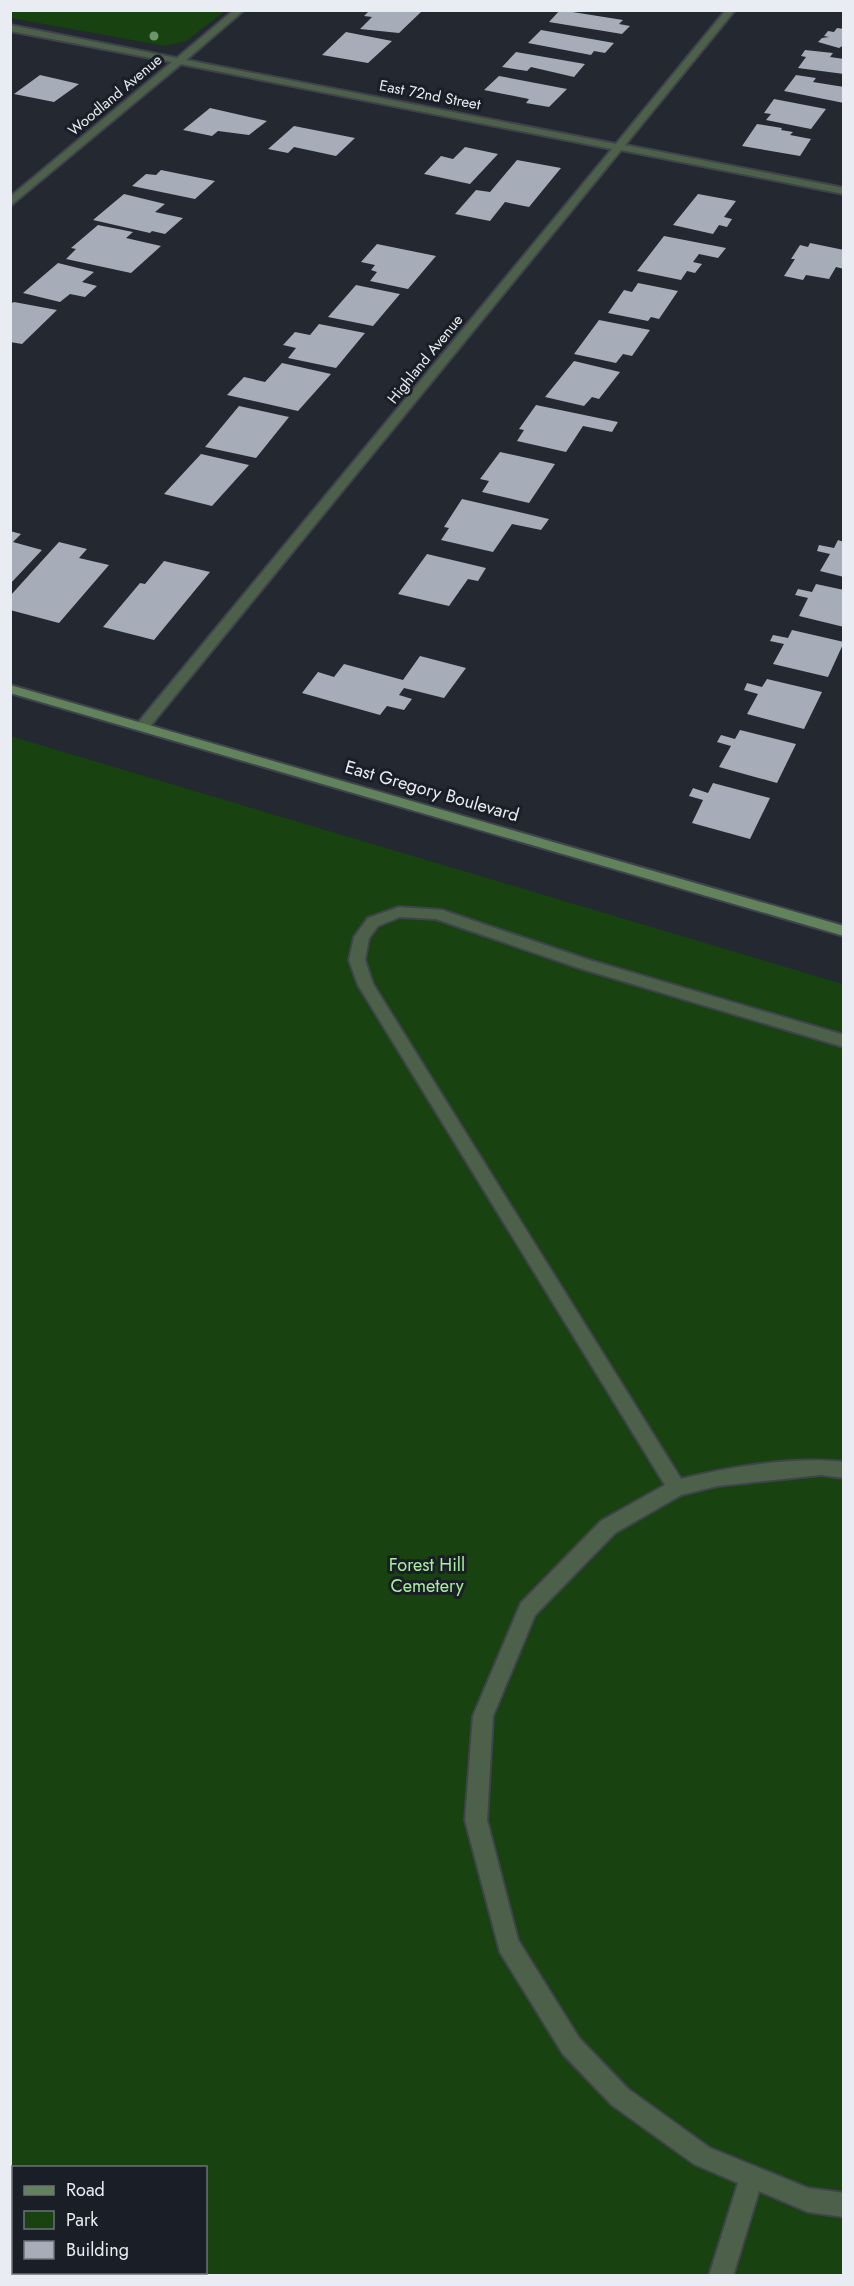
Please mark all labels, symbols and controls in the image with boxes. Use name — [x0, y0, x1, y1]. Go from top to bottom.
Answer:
street label: Woodland Avenue — [63, 49, 167, 141]
street label: East 72nd Street — [377, 74, 483, 116]
street label: Highland Avenue — [382, 309, 468, 408]
street label: East Gregory Boulevard — [342, 754, 522, 828]
park label: Forest Hill Cemetery — [389, 1552, 465, 1599]
legend — [12, 2166, 207, 2274]
text: Road — [66, 2177, 105, 2203]
text: Park — [66, 2207, 98, 2233]
text: Building — [66, 2237, 129, 2263]

